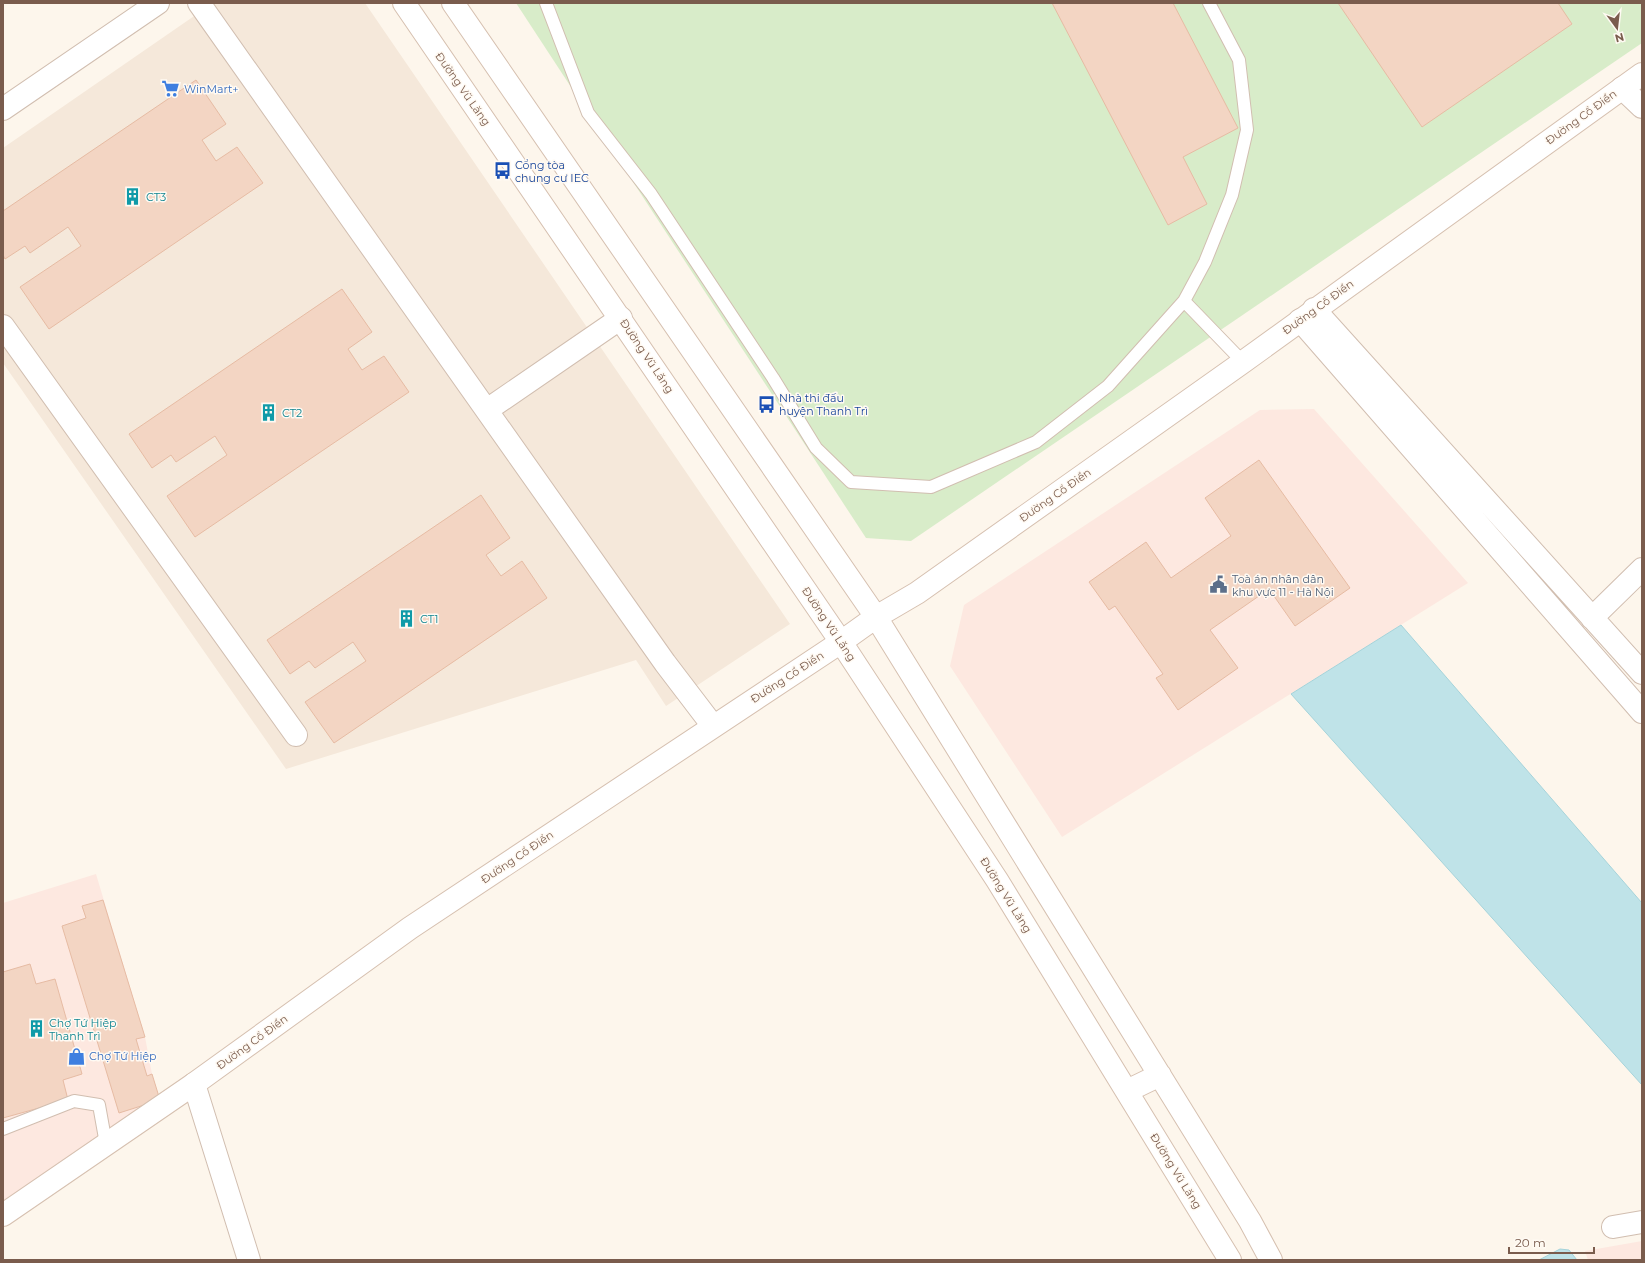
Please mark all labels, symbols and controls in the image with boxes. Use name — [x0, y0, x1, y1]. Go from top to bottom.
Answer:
north arrow — [1597, 8, 1637, 48]
text: N — [1613, 30, 1626, 46]
street label: Đường Vũ Lăng — [432, 49, 494, 129]
supermarket icon: WinMart+ — [161, 79, 181, 99]
place label: WinMart+ — [184, 82, 239, 96]
street label: Đường Cổ Điển — [1543, 86, 1619, 148]
place label: Cổng tòa chung cư IEC — [515, 158, 589, 185]
bus stop icon: Cổng tòa chung cư IEC — [492, 161, 512, 181]
building icon: CT3 — [123, 187, 143, 207]
place label: CT3 — [146, 190, 166, 204]
street label: Đường Cổ Điển — [1280, 276, 1356, 338]
street label: Đường Vũ Lăng — [617, 316, 677, 396]
place label: Nhà thi đấu huyện Thanh Trì — [779, 391, 868, 418]
bus stop icon: Nhà thi đấu huyện Thanh Trì — [756, 394, 776, 414]
building icon: CT2 — [259, 403, 279, 423]
place label: CT2 — [282, 406, 302, 420]
street label: Đường Cổ Điển — [1016, 465, 1094, 525]
place label: Toà án nhân dân khu vực 11 - Hà Nội — [1232, 572, 1334, 599]
public building icon: Toà án nhân dân khu vực 11 - Hà Nội — [1209, 575, 1229, 595]
street label: Đường Vũ Lăng — [799, 584, 859, 664]
building icon: CT1 — [397, 609, 417, 629]
place label: CT1 — [420, 612, 438, 626]
street label: Đường Cổ Điển — [748, 648, 826, 706]
street label: Đường Cổ Điển — [478, 828, 556, 886]
street label: Đường Vũ Lăng — [977, 855, 1035, 935]
street label: Đường Cổ Điển — [214, 1011, 290, 1073]
place label: Chợ Tứ Hiệp Thanh Trì — [49, 1016, 117, 1043]
building icon: Chợ Tứ Hiệp Thanh Trì — [26, 1019, 46, 1039]
shop icon: Chợ Tứ Hiệp — [66, 1046, 86, 1066]
place label: Chợ Tứ Hiệp — [89, 1049, 157, 1063]
street label: Đường Vũ Lăng — [1147, 1131, 1205, 1211]
scale bar — [1509, 1229, 1594, 1255]
text: 20 m — [1515, 1235, 1546, 1250]

